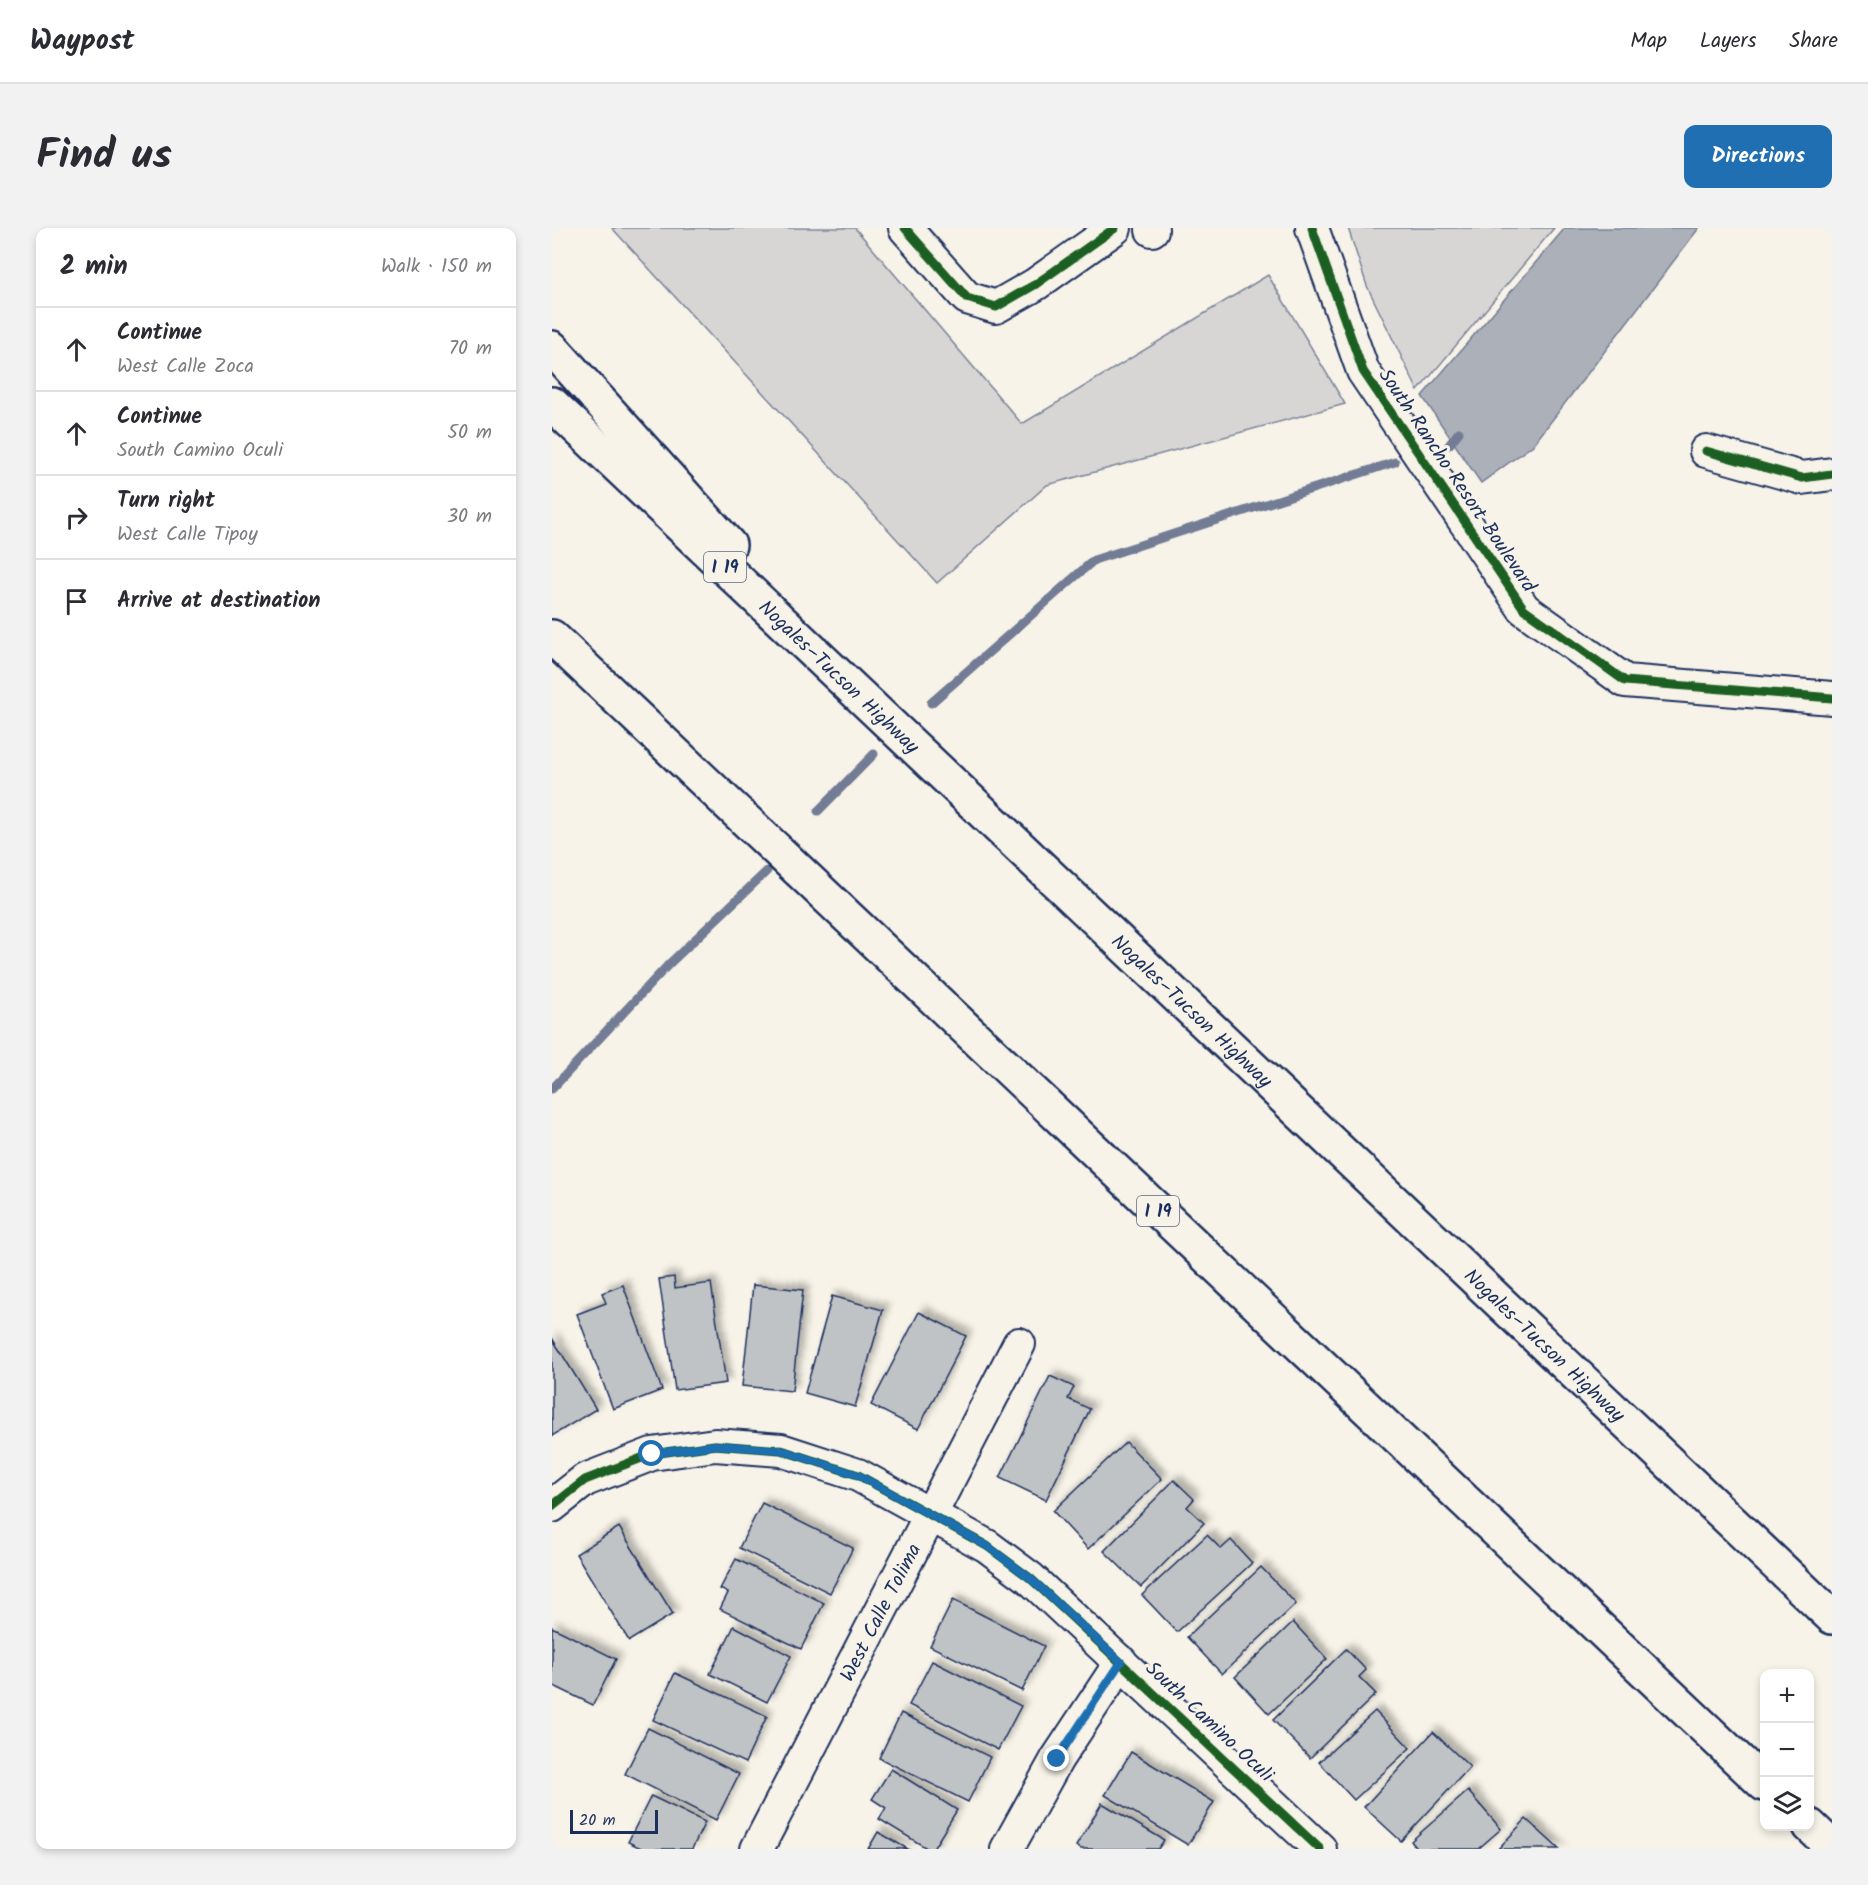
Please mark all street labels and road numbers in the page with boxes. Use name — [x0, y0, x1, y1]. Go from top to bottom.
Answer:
street label: South Rancho Resort Boulevard — [1369, 362, 1544, 601]
road number: I 19 — [704, 552, 746, 582]
street label: Nogales–Tucson Highway — [750, 593, 927, 763]
street label: Nogales–Tucson Highway — [1103, 928, 1279, 1097]
road number: I 19 — [1137, 1196, 1179, 1226]
street label: Nogales–Tucson Highway — [1456, 1262, 1632, 1431]
street label: West Calle Tolima — [833, 1538, 931, 1688]
street label: South Camino Oculi — [1137, 1654, 1281, 1792]

